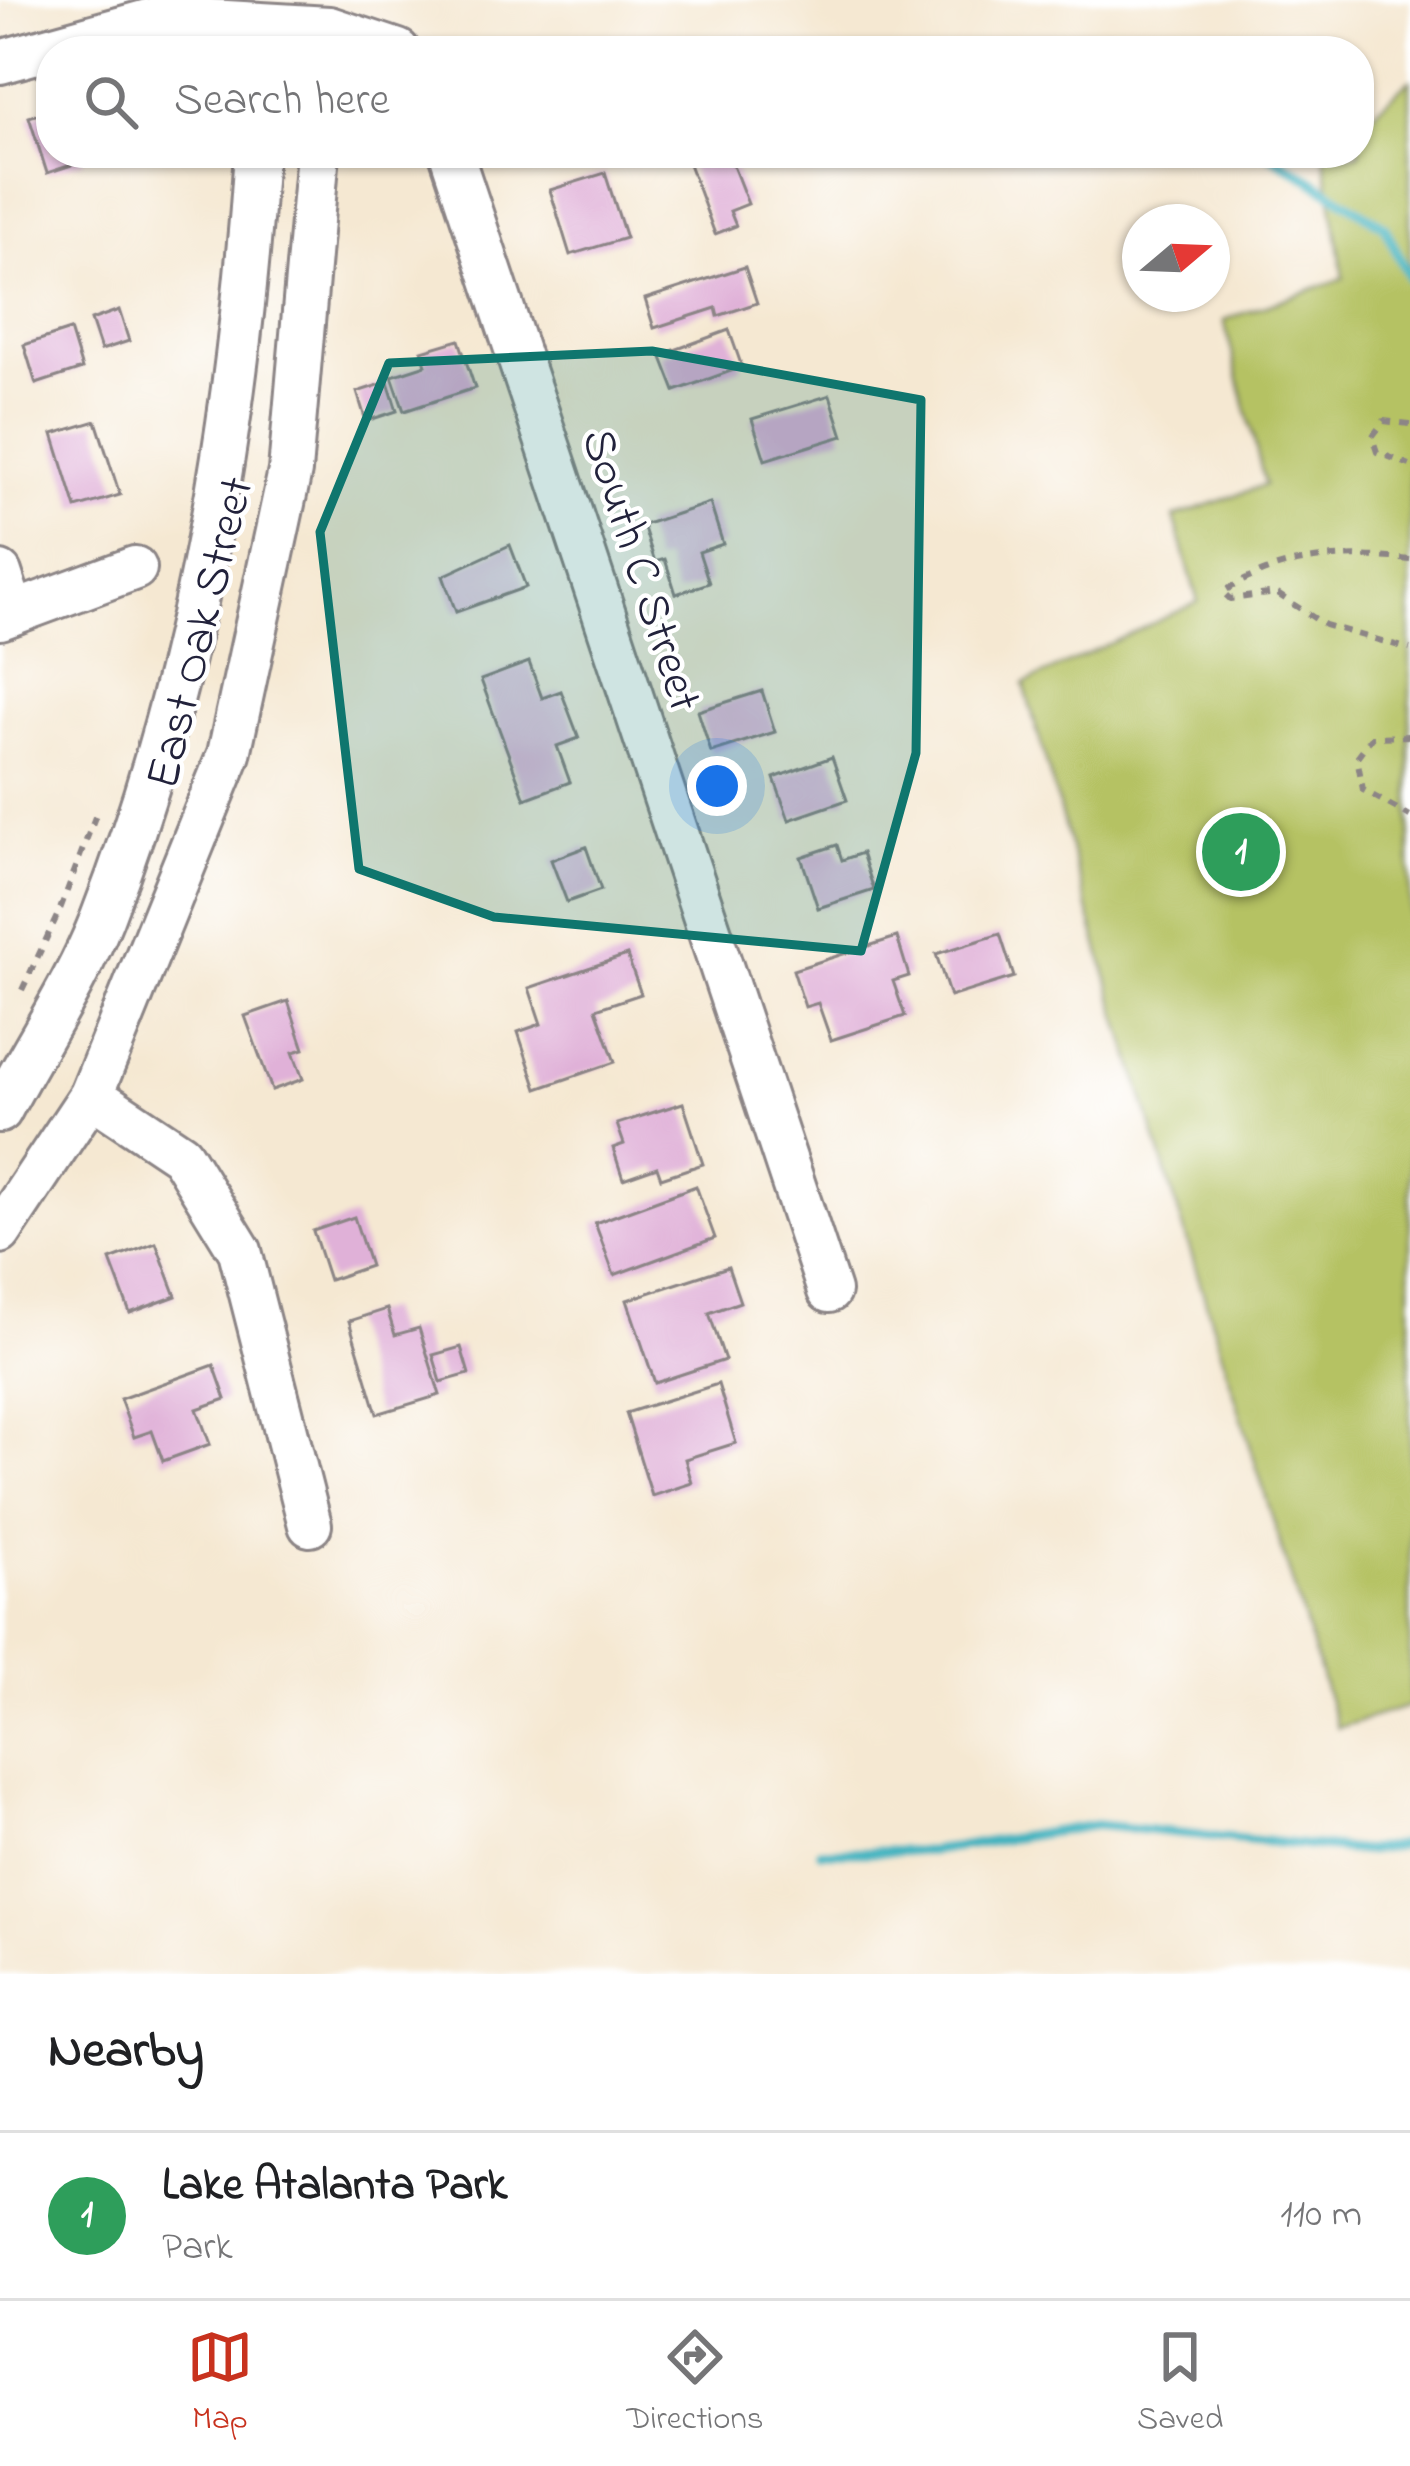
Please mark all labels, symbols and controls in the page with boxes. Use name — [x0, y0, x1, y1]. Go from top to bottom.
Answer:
search box — [36, 36, 1374, 168]
icon: search — [78, 69, 144, 135]
text: Search here — [174, 69, 390, 135]
north arrow — [1122, 204, 1230, 312]
street label: South C Street — [561, 420, 718, 721]
street label: East Oak Street — [129, 470, 274, 796]
your location — [687, 756, 747, 816]
pin: 1 — [1202, 807, 1280, 897]
text: Nearby — [48, 2015, 204, 2090]
text: Lake Atalanta Park — [162, 2154, 507, 2220]
text: 1 — [81, 2187, 93, 2244]
text: 110 m — [1280, 2187, 1362, 2244]
text: Park — [162, 2220, 232, 2277]
tab: Map — [187, 2324, 253, 2444]
tab: Directions — [626, 2324, 764, 2444]
tab: Saved — [1137, 2324, 1223, 2444]

